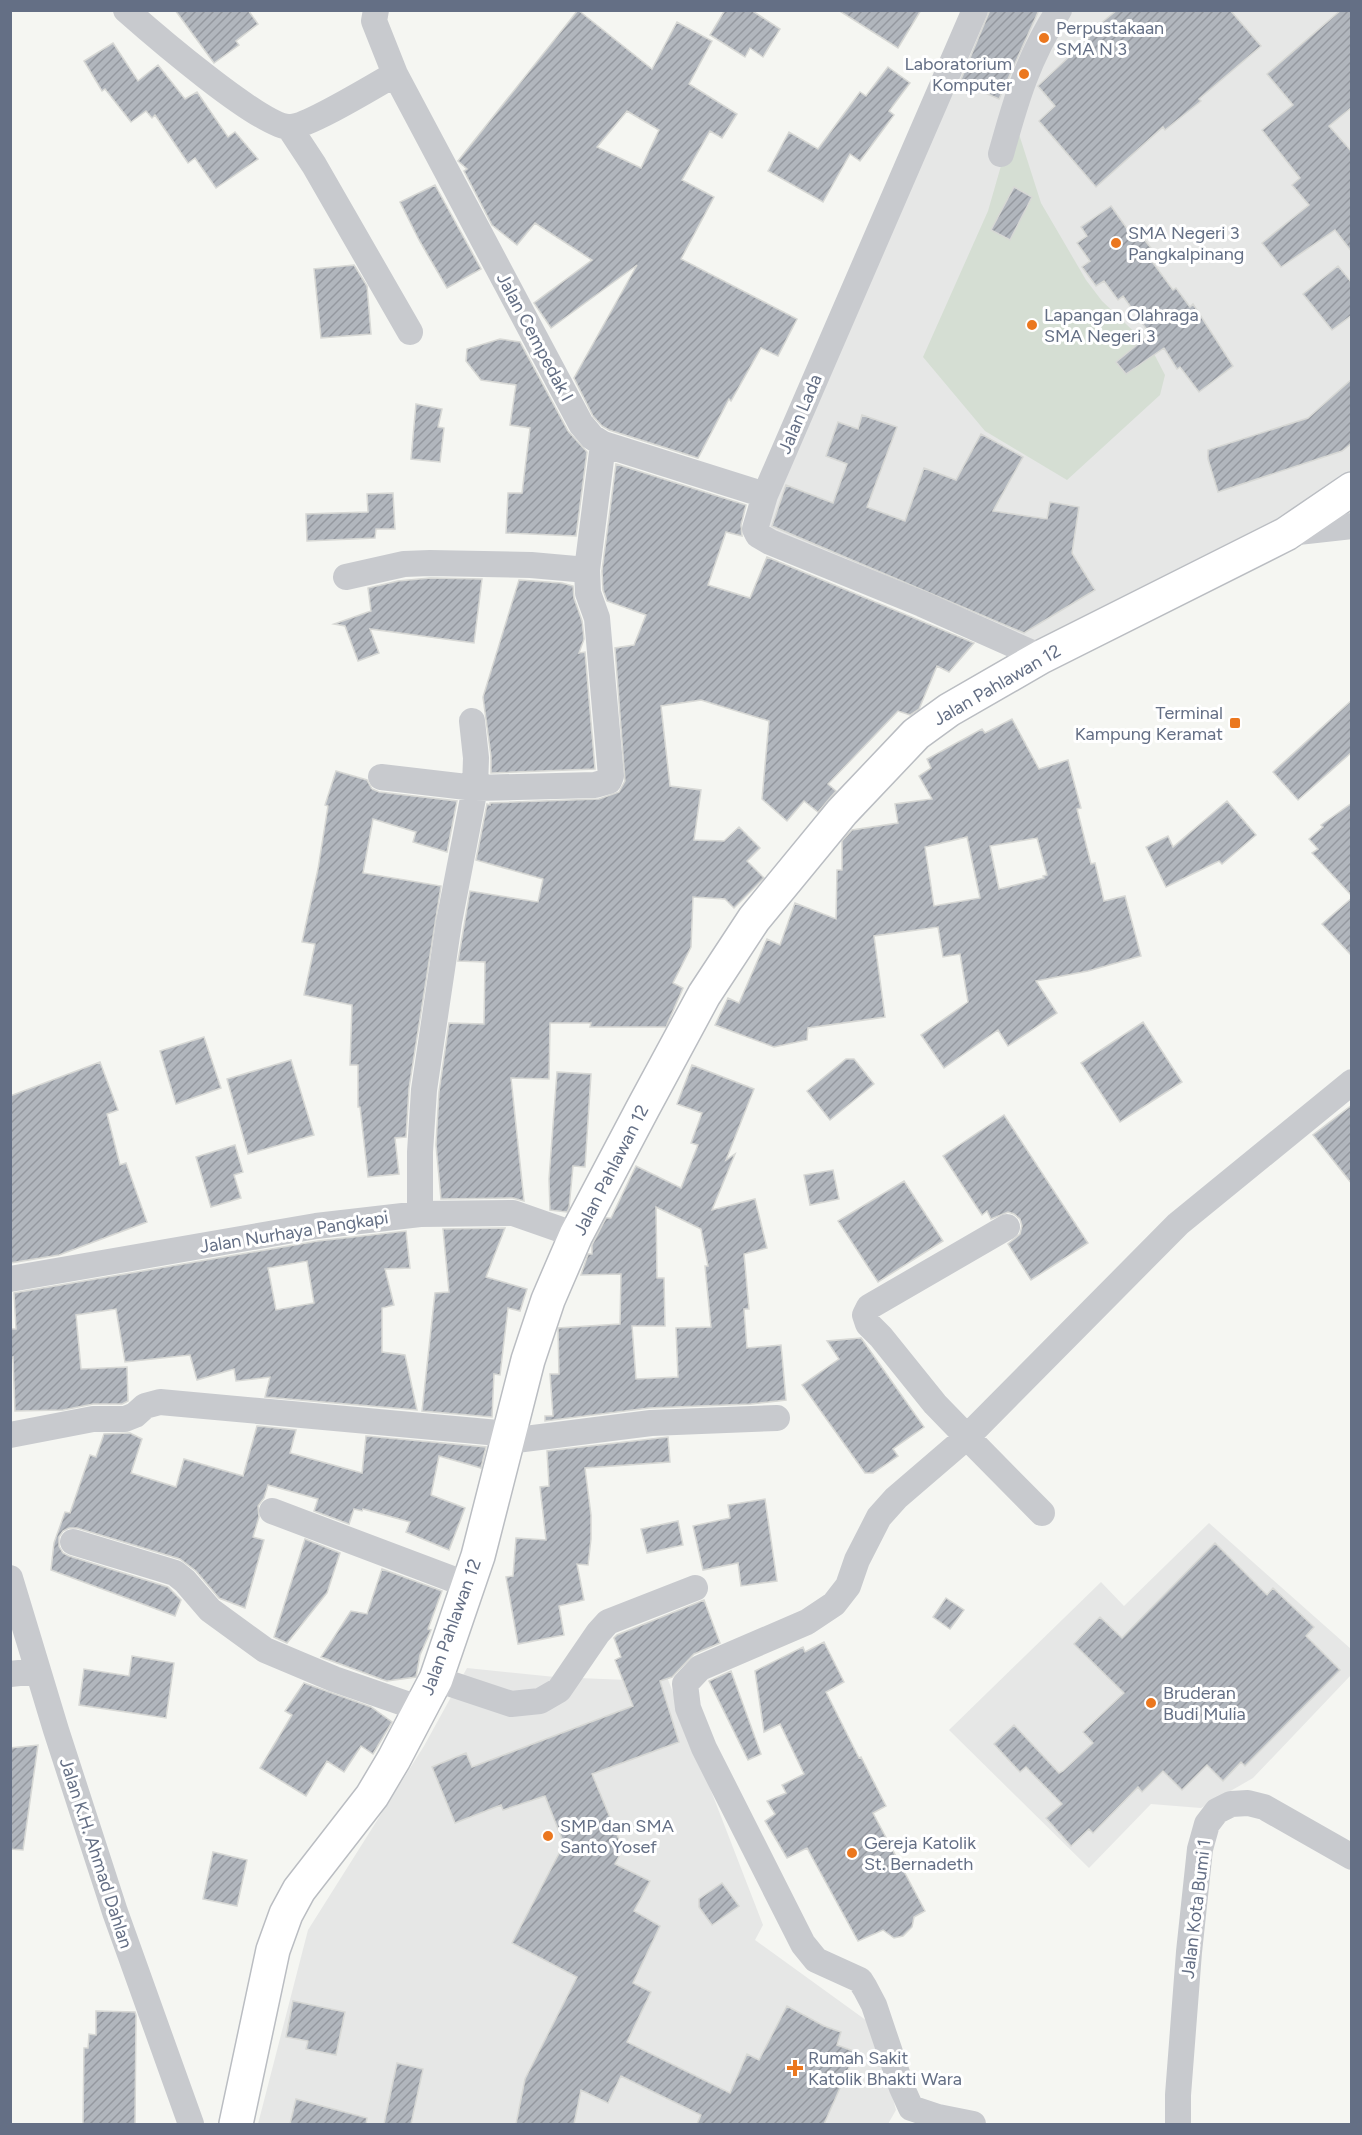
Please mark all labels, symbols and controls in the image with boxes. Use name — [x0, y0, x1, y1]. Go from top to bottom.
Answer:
place label: Perpustakaan SMA N 3 — [1056, 17, 1164, 60]
marker: Perpustakaan SMA N 3 — [1037, 31, 1051, 45]
place label: Laboratorium Komputer — [904, 53, 1012, 96]
marker: Laboratorium Komputer — [1017, 67, 1031, 81]
place label: SMA Negeri 3 Pangkalpinang — [1128, 222, 1244, 265]
marker: SMA Negeri 3 Pangkalpinang — [1109, 236, 1123, 250]
street label: Jalan Cempedak I — [492, 269, 578, 405]
place label: Lapangan Olahraga SMA Negeri 3 — [1044, 304, 1199, 347]
marker: Lapangan Olahraga SMA Negeri 3 — [1025, 318, 1039, 332]
street label: Jalan Lada — [773, 371, 827, 457]
street label: Jalan Pahlawan 12 — [929, 640, 1065, 730]
place label: Terminal Kampung Keramat — [1075, 702, 1223, 745]
marker: Terminal Kampung Keramat — [1228, 716, 1242, 730]
street label: Jalan Pahlawan 12 — [569, 1101, 653, 1239]
street label: Jalan Nurhaya Pangkapi — [198, 1206, 390, 1258]
street label: Jalan Pahlawan 12 — [416, 1556, 486, 1698]
place label: Bruderan Budi Mulia — [1163, 1682, 1246, 1725]
marker: Bruderan Budi Mulia — [1144, 1696, 1158, 1710]
street label: Jalan K.H. Ahmad Dahlan — [55, 1755, 137, 1951]
place label: SMP dan SMA Santo Yosef — [560, 1815, 674, 1858]
marker: SMP dan SMA Santo Yosef — [541, 1829, 555, 1843]
place label: Gereja Katolik St. Bernadeth — [864, 1832, 976, 1875]
street label: Jalan Kota Bumi 1 — [1177, 1838, 1215, 1980]
marker: Gereja Katolik St. Bernadeth — [845, 1846, 859, 1860]
place label: Rumah Sakit Katolik Bhakti Wara — [808, 2047, 962, 2090]
marker: Rumah Sakit Katolik Bhakti Wara — [786, 2059, 804, 2077]

